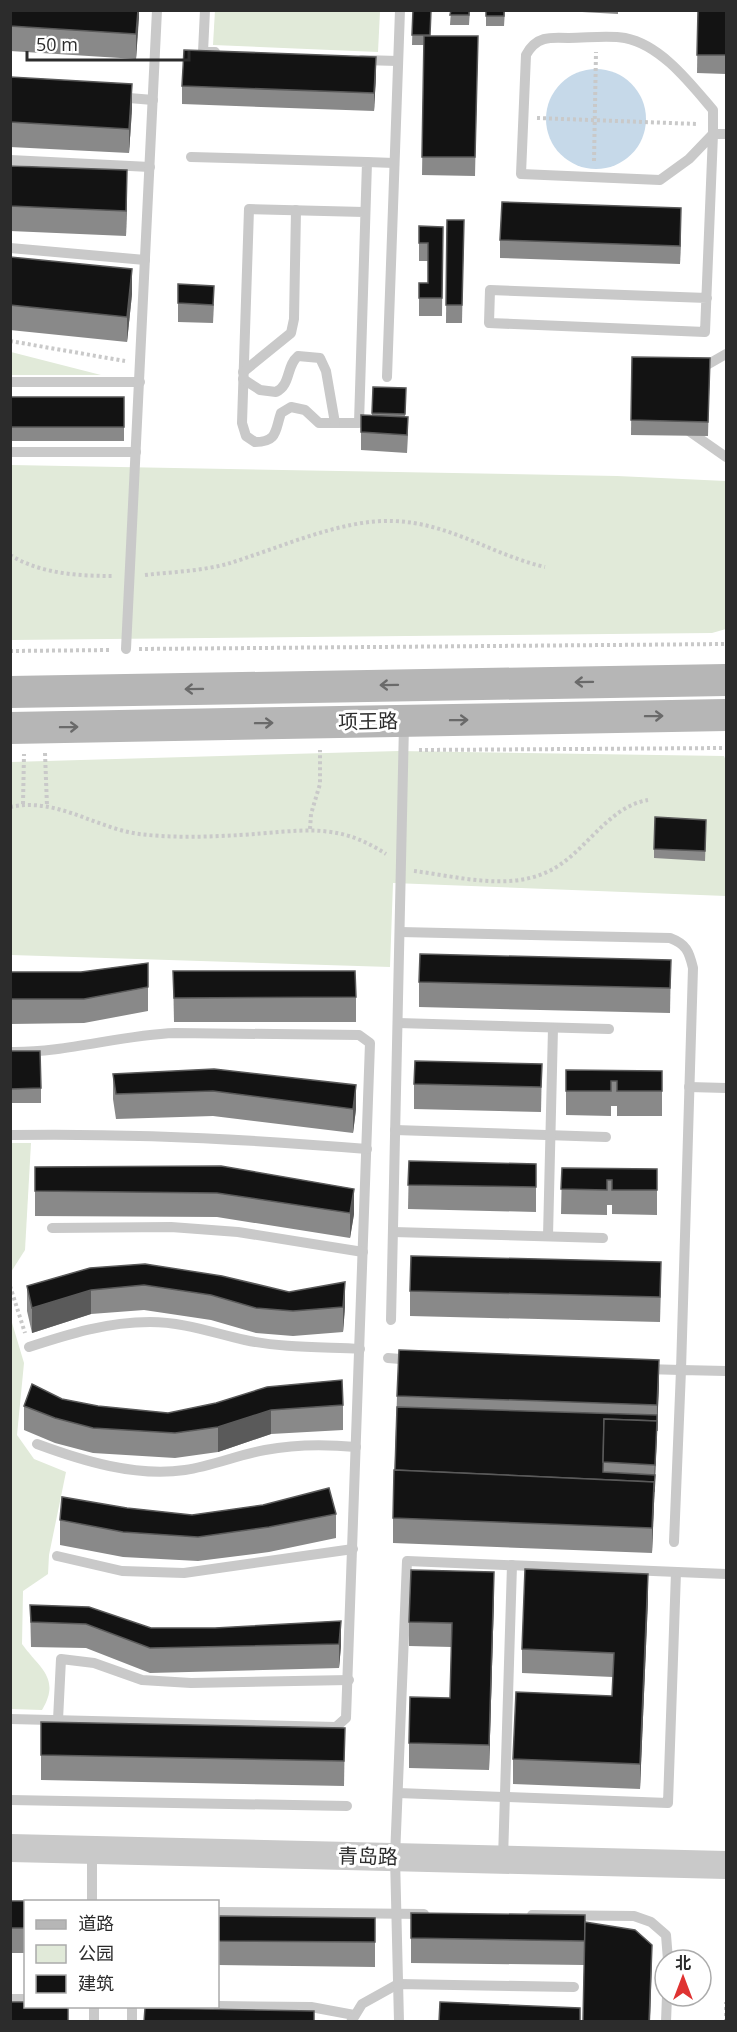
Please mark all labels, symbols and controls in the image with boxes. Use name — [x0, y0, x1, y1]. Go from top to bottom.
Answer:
scale bar — [27, 24, 189, 62]
text: 50 m — [36, 32, 78, 56]
one-way arrow — [575, 676, 595, 688]
one-way arrow — [380, 680, 400, 691]
one-way arrow — [185, 683, 205, 694]
street label: 项王路 — [338, 707, 398, 735]
one-way arrow — [643, 710, 663, 722]
one-way arrow — [448, 714, 468, 726]
one-way arrow — [253, 717, 273, 729]
one-way arrow — [58, 721, 78, 733]
street label: 青岛路 — [338, 1842, 398, 1870]
legend — [24, 1900, 219, 2008]
text: 道路 — [78, 1911, 114, 1935]
text: 公园 — [78, 1941, 114, 1965]
north arrow — [653, 1948, 713, 2008]
text: 北 — [675, 1952, 691, 1974]
text: 建筑 — [78, 1971, 114, 1995]

